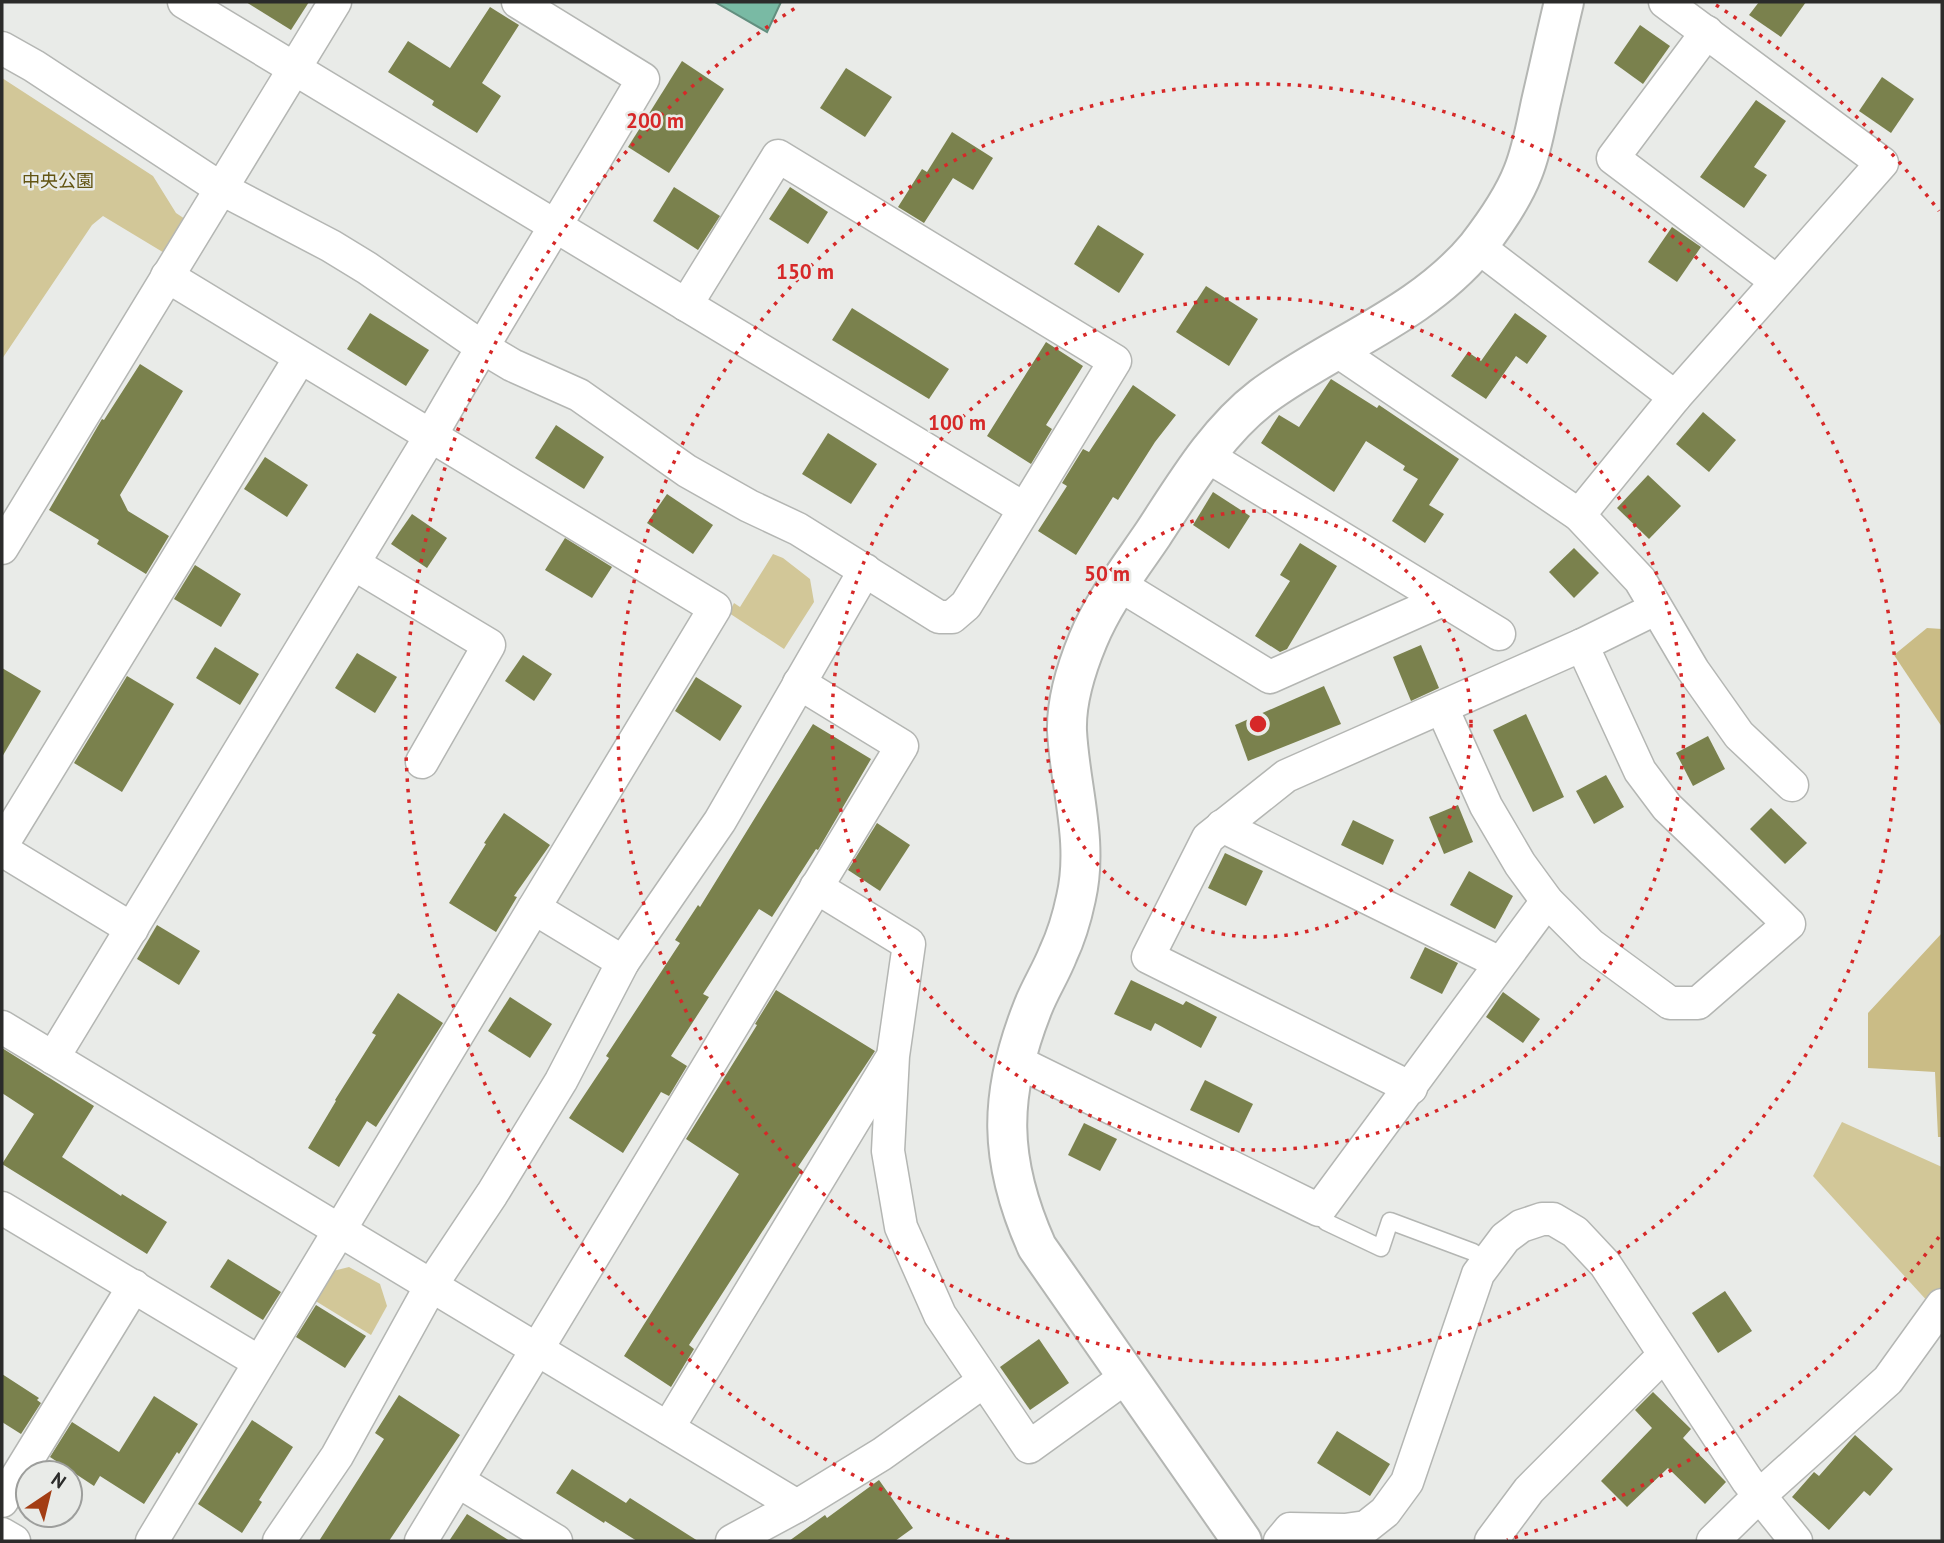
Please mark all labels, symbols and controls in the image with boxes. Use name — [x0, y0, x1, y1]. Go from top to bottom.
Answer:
text: 200 m — [626, 107, 684, 134]
park label: 中央公園 — [22, 169, 94, 192]
text: 150 m — [776, 258, 834, 285]
text: 100 m — [928, 409, 986, 436]
text: 50 m — [1084, 560, 1130, 587]
centre of rings — [1246, 712, 1270, 736]
north arrow — [14, 1459, 84, 1529]
text: N — [47, 1467, 71, 1493]

